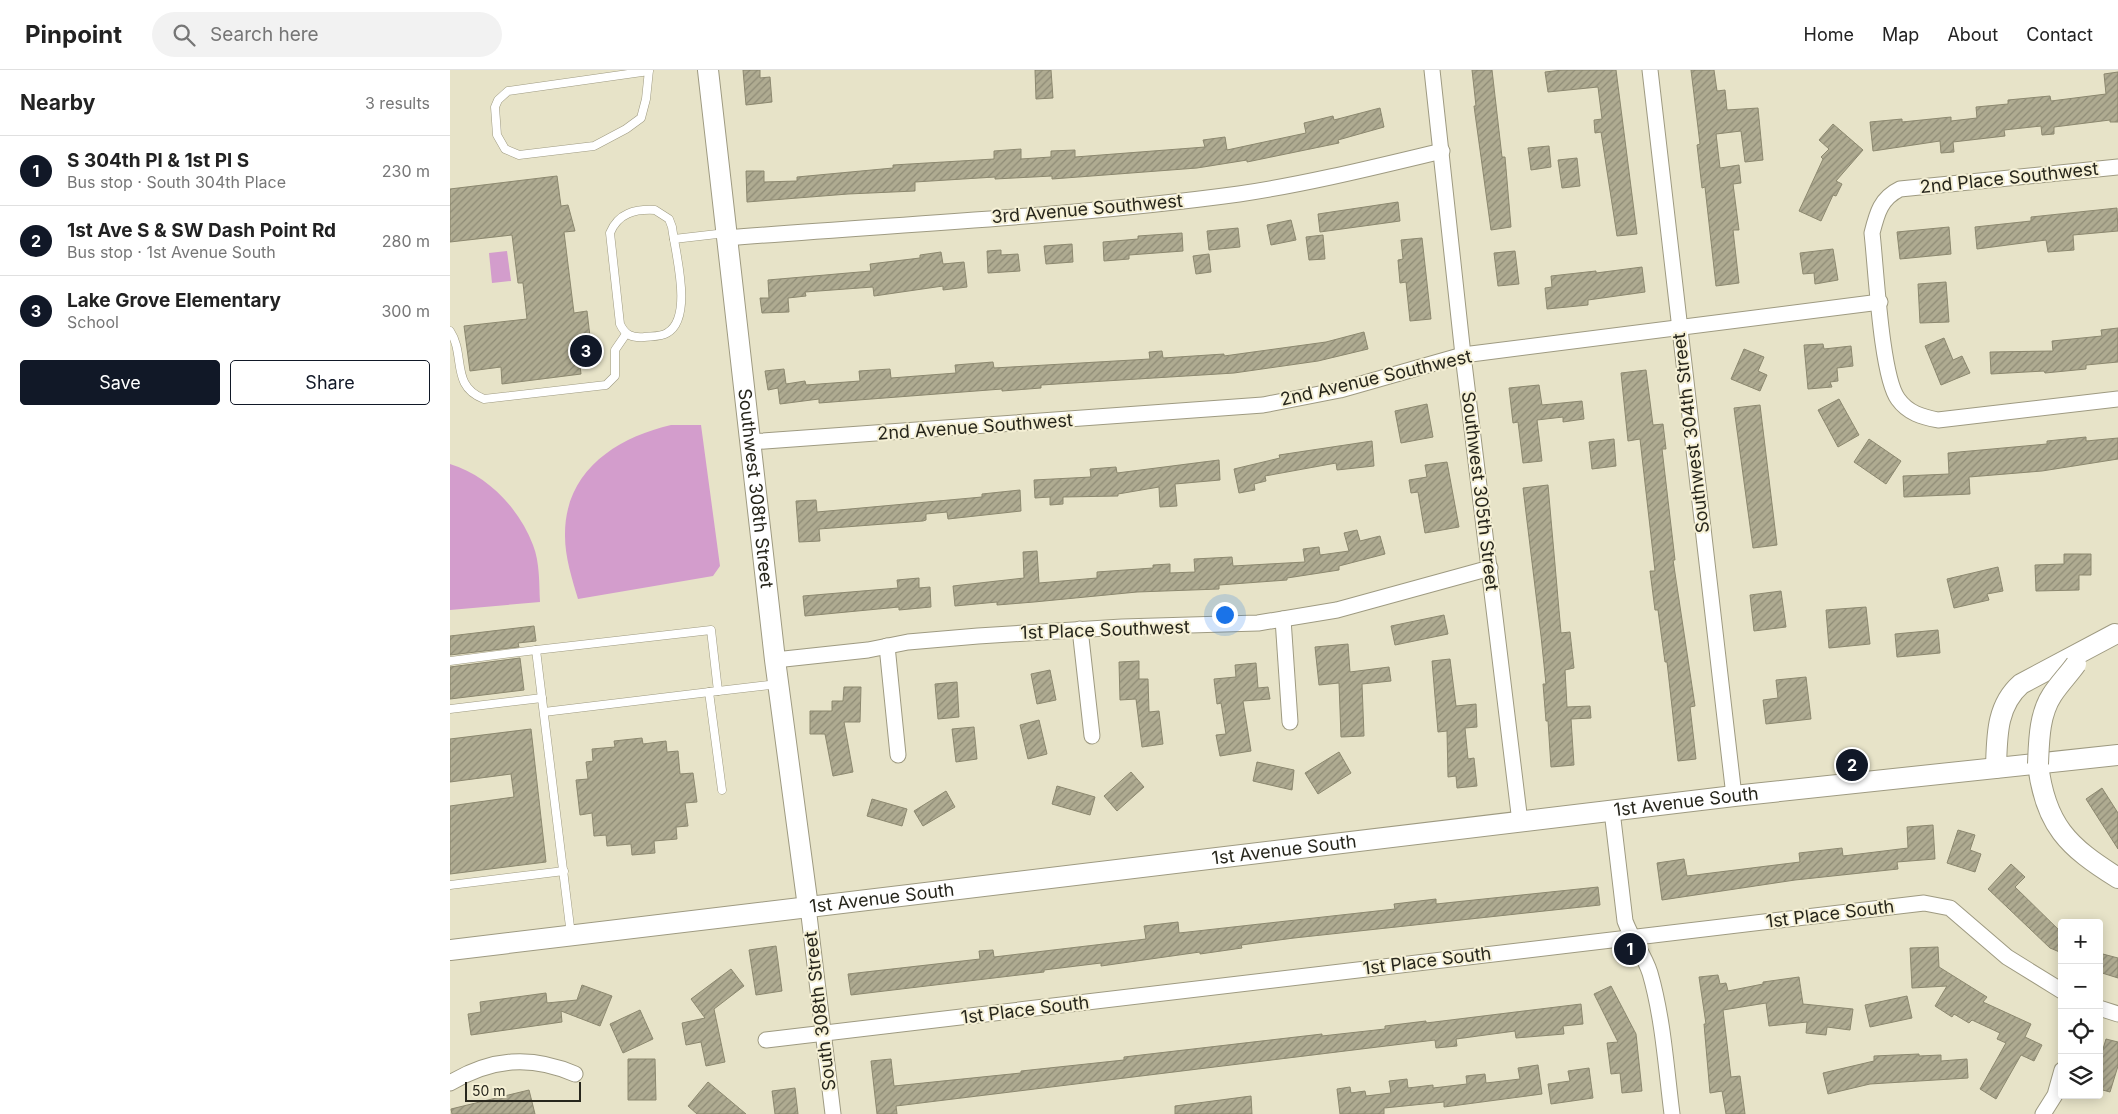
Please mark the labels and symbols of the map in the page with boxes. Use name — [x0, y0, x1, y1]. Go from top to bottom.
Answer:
street label: 2nd Place Southwest — [1919, 158, 2099, 197]
street label: 3rd Avenue Southwest — [991, 190, 1184, 227]
pin: 3 — [570, 332, 602, 370]
street label: Southwest 304th Street — [1668, 332, 1713, 534]
street label: 2nd Avenue Southwest — [1278, 345, 1474, 410]
street label: Southwest 308th Street — [734, 387, 778, 589]
street label: Southwest 305th Street — [1458, 390, 1503, 592]
street label: 2nd Avenue Southwest — [877, 409, 1073, 444]
your location — [1212, 602, 1238, 628]
street label: 1st Place Southwest — [1020, 616, 1190, 643]
pin: 2 — [1836, 746, 1868, 784]
street label: 1st Avenue South — [1613, 782, 1760, 820]
street label: 1st Avenue South — [1210, 830, 1358, 869]
street label: 1st Avenue South — [808, 879, 955, 917]
street label: 1st Place South — [1765, 895, 1895, 932]
street label: South 308th Street — [799, 930, 840, 1092]
pin: 1 — [1614, 930, 1646, 968]
street label: 1st Place South — [1362, 942, 1492, 979]
street label: 1st Place South — [960, 991, 1090, 1028]
scale bar — [465, 1079, 581, 1102]

